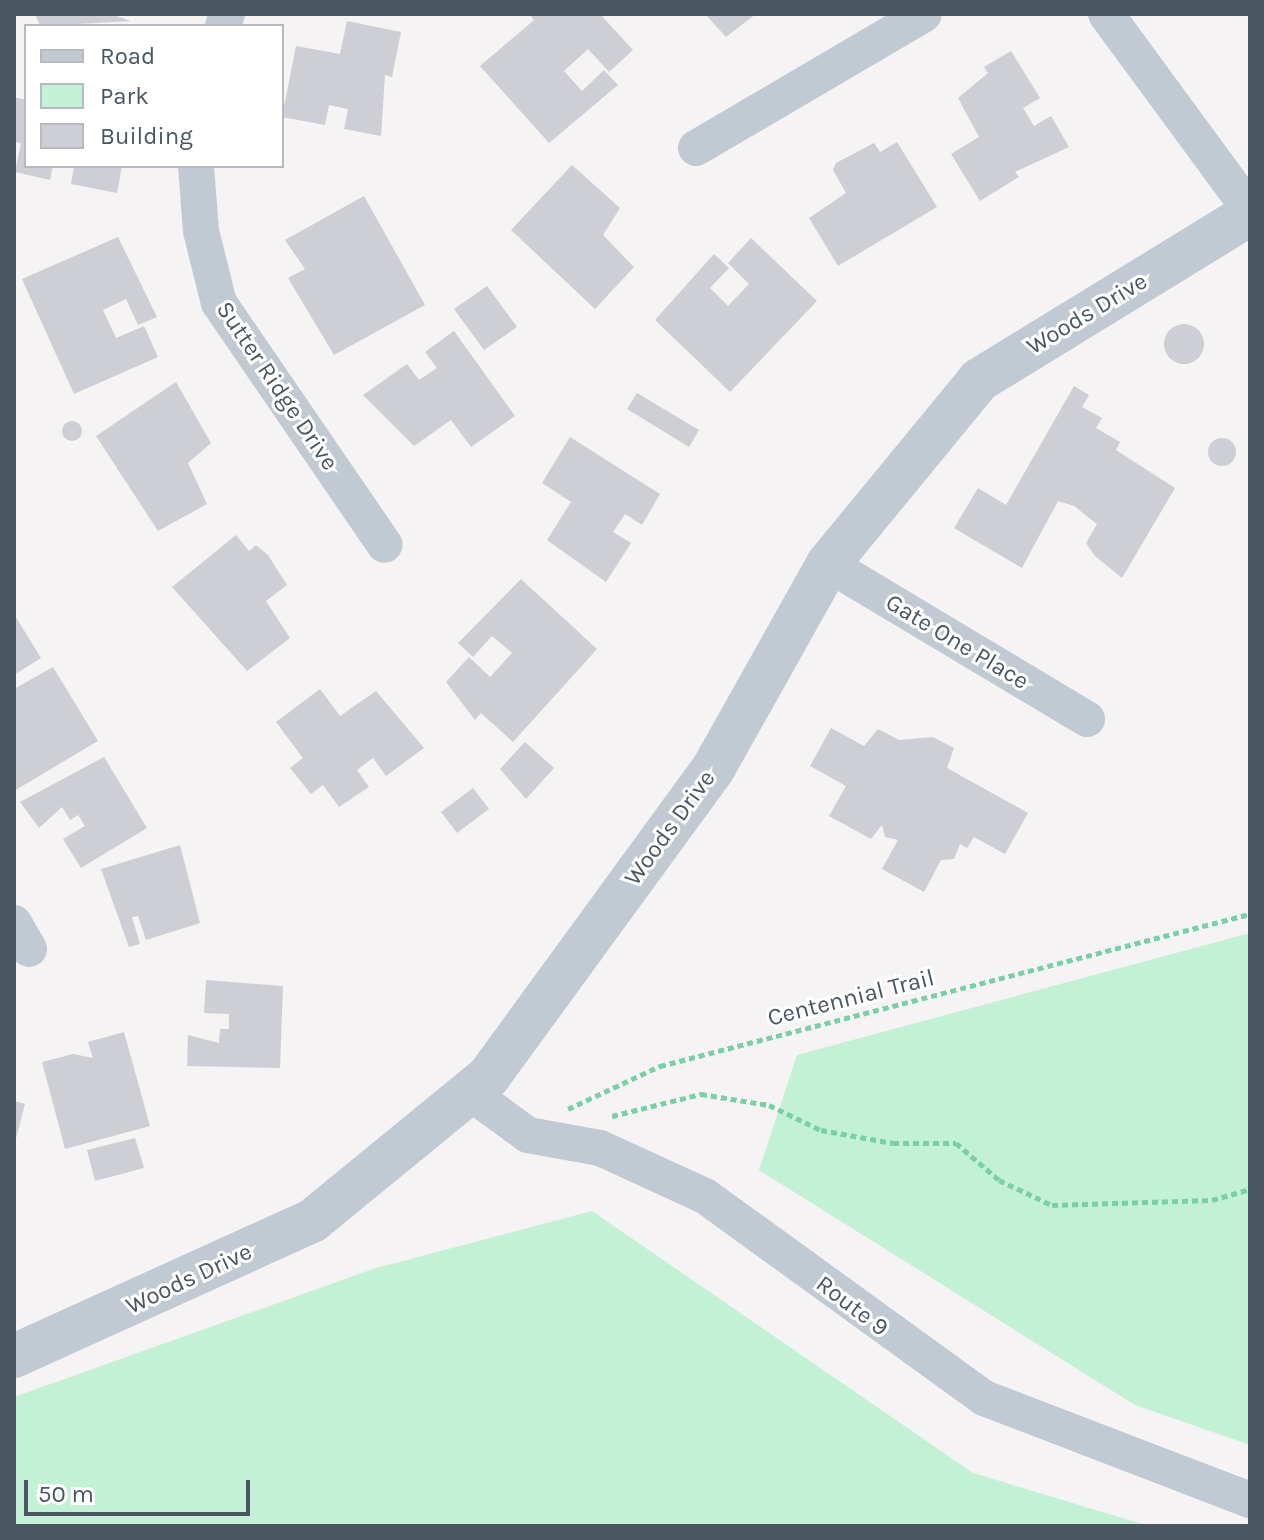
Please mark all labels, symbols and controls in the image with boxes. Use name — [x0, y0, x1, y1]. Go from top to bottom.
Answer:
legend — [24, 24, 284, 168]
text: Road — [100, 42, 155, 70]
text: Park — [100, 82, 149, 110]
text: Building — [100, 122, 193, 150]
street label: Woods Drive — [1022, 267, 1152, 361]
street label: Sutter Ridge Drive — [210, 296, 344, 476]
street label: Gate One Place — [880, 588, 1034, 696]
street label: Woods Drive — [619, 765, 721, 891]
street label: Centennial Trail — [765, 963, 937, 1033]
street label: Woods Drive — [122, 1237, 256, 1321]
street label: Route 9 — [810, 1269, 894, 1343]
scale bar — [28, 1464, 254, 1514]
text: 50 m — [38, 1480, 94, 1508]

